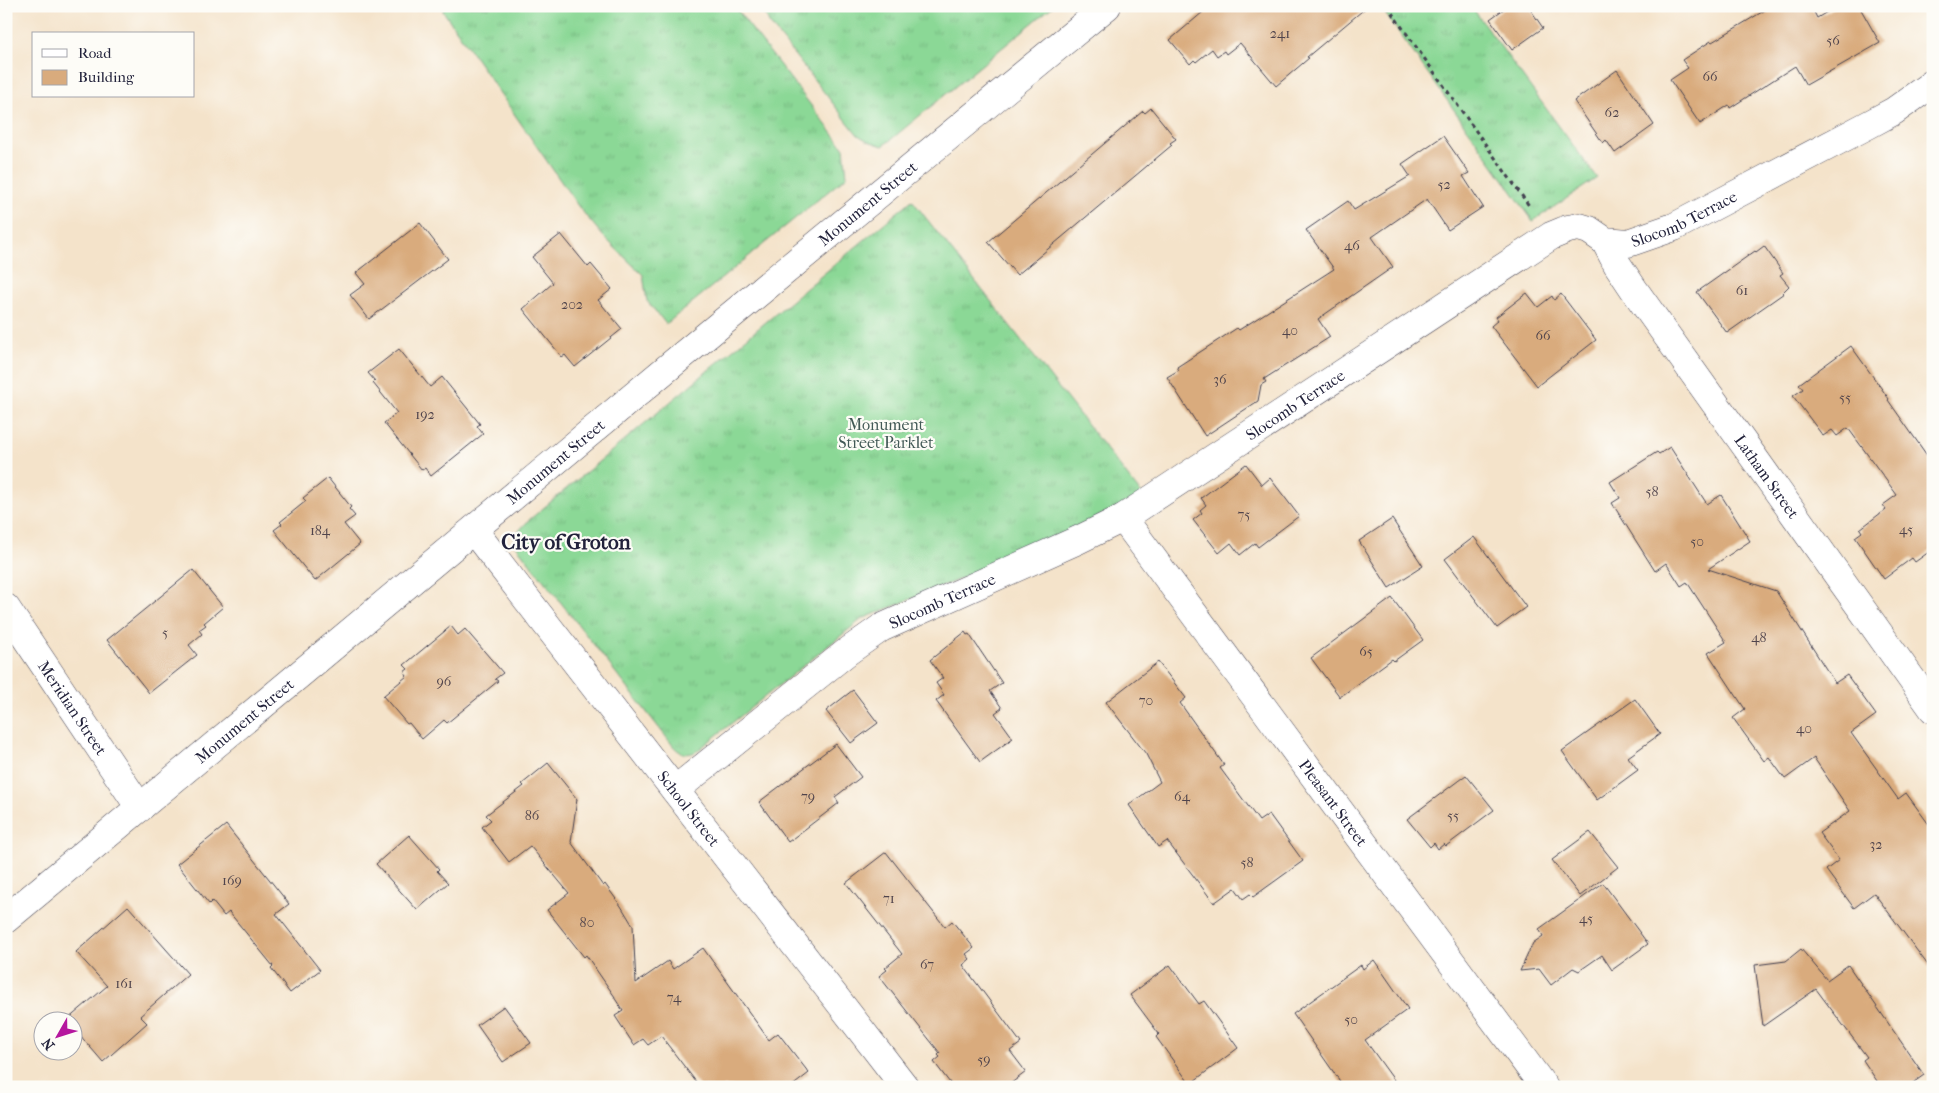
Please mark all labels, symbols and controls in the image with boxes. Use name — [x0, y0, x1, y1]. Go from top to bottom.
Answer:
house number: 241 — [1270, 25, 1290, 42]
legend — [32, 32, 195, 98]
house number: 56 — [1826, 32, 1840, 49]
text: Road — [78, 44, 112, 62]
text: Building — [78, 68, 135, 86]
house number: 66 — [1702, 68, 1718, 85]
house number: 62 — [1605, 104, 1619, 121]
street label: Monument Street — [814, 157, 921, 250]
house number: 52 — [1437, 176, 1451, 193]
street label: Slocomb Terrace — [1629, 187, 1740, 251]
house number: 46 — [1344, 237, 1360, 254]
house number: 61 — [1736, 282, 1748, 299]
house number: 202 — [561, 296, 583, 313]
house number: 40 — [1282, 322, 1298, 339]
house number: 66 — [1535, 327, 1551, 344]
street label: Slocomb Terrace — [1242, 366, 1348, 444]
house number: 36 — [1213, 371, 1227, 388]
house number: 55 — [1839, 389, 1851, 406]
house number: 192 — [415, 406, 435, 423]
street label: Monument Street — [503, 415, 609, 508]
park label: Monument Street Parklet — [838, 415, 934, 452]
street label: Latham Street — [1730, 431, 1803, 522]
house number: 58 — [1645, 483, 1659, 500]
house number: 75 — [1238, 506, 1250, 523]
house number: 45 — [1899, 521, 1913, 538]
house number: 184 — [310, 522, 331, 539]
district label: City of Groton — [501, 530, 632, 554]
house number: 50 — [1690, 533, 1704, 550]
street label: Slocomb Terrace — [886, 569, 998, 633]
house number: 5 — [162, 624, 168, 641]
house number: 48 — [1751, 629, 1767, 646]
house number: 65 — [1359, 643, 1373, 660]
street label: Meridian Street — [34, 657, 111, 759]
house number: 96 — [437, 673, 452, 690]
street label: Monument Street — [191, 674, 298, 767]
house number: 70 — [1139, 692, 1153, 709]
house number: 40 — [1796, 720, 1812, 737]
street label: Pleasant Street — [1295, 756, 1372, 850]
street label: School Street — [653, 767, 724, 850]
house number: 79 — [801, 788, 815, 805]
house number: 64 — [1174, 788, 1191, 805]
house number: 86 — [525, 807, 540, 824]
house number: 55 — [1447, 807, 1459, 824]
house number: 32 — [1870, 836, 1882, 853]
house number: 58 — [1240, 854, 1254, 871]
house number: 169 — [222, 872, 242, 889]
house number: 71 — [883, 890, 895, 907]
house number: 45 — [1579, 910, 1593, 927]
house number: 80 — [580, 914, 594, 931]
house number: 67 — [920, 956, 934, 973]
house number: 161 — [115, 975, 133, 992]
house number: 74 — [667, 989, 682, 1006]
north arrow — [32, 1010, 82, 1060]
house number: 50 — [1344, 1011, 1358, 1028]
text: N — [38, 1034, 58, 1053]
house number: 59 — [977, 1051, 991, 1068]

